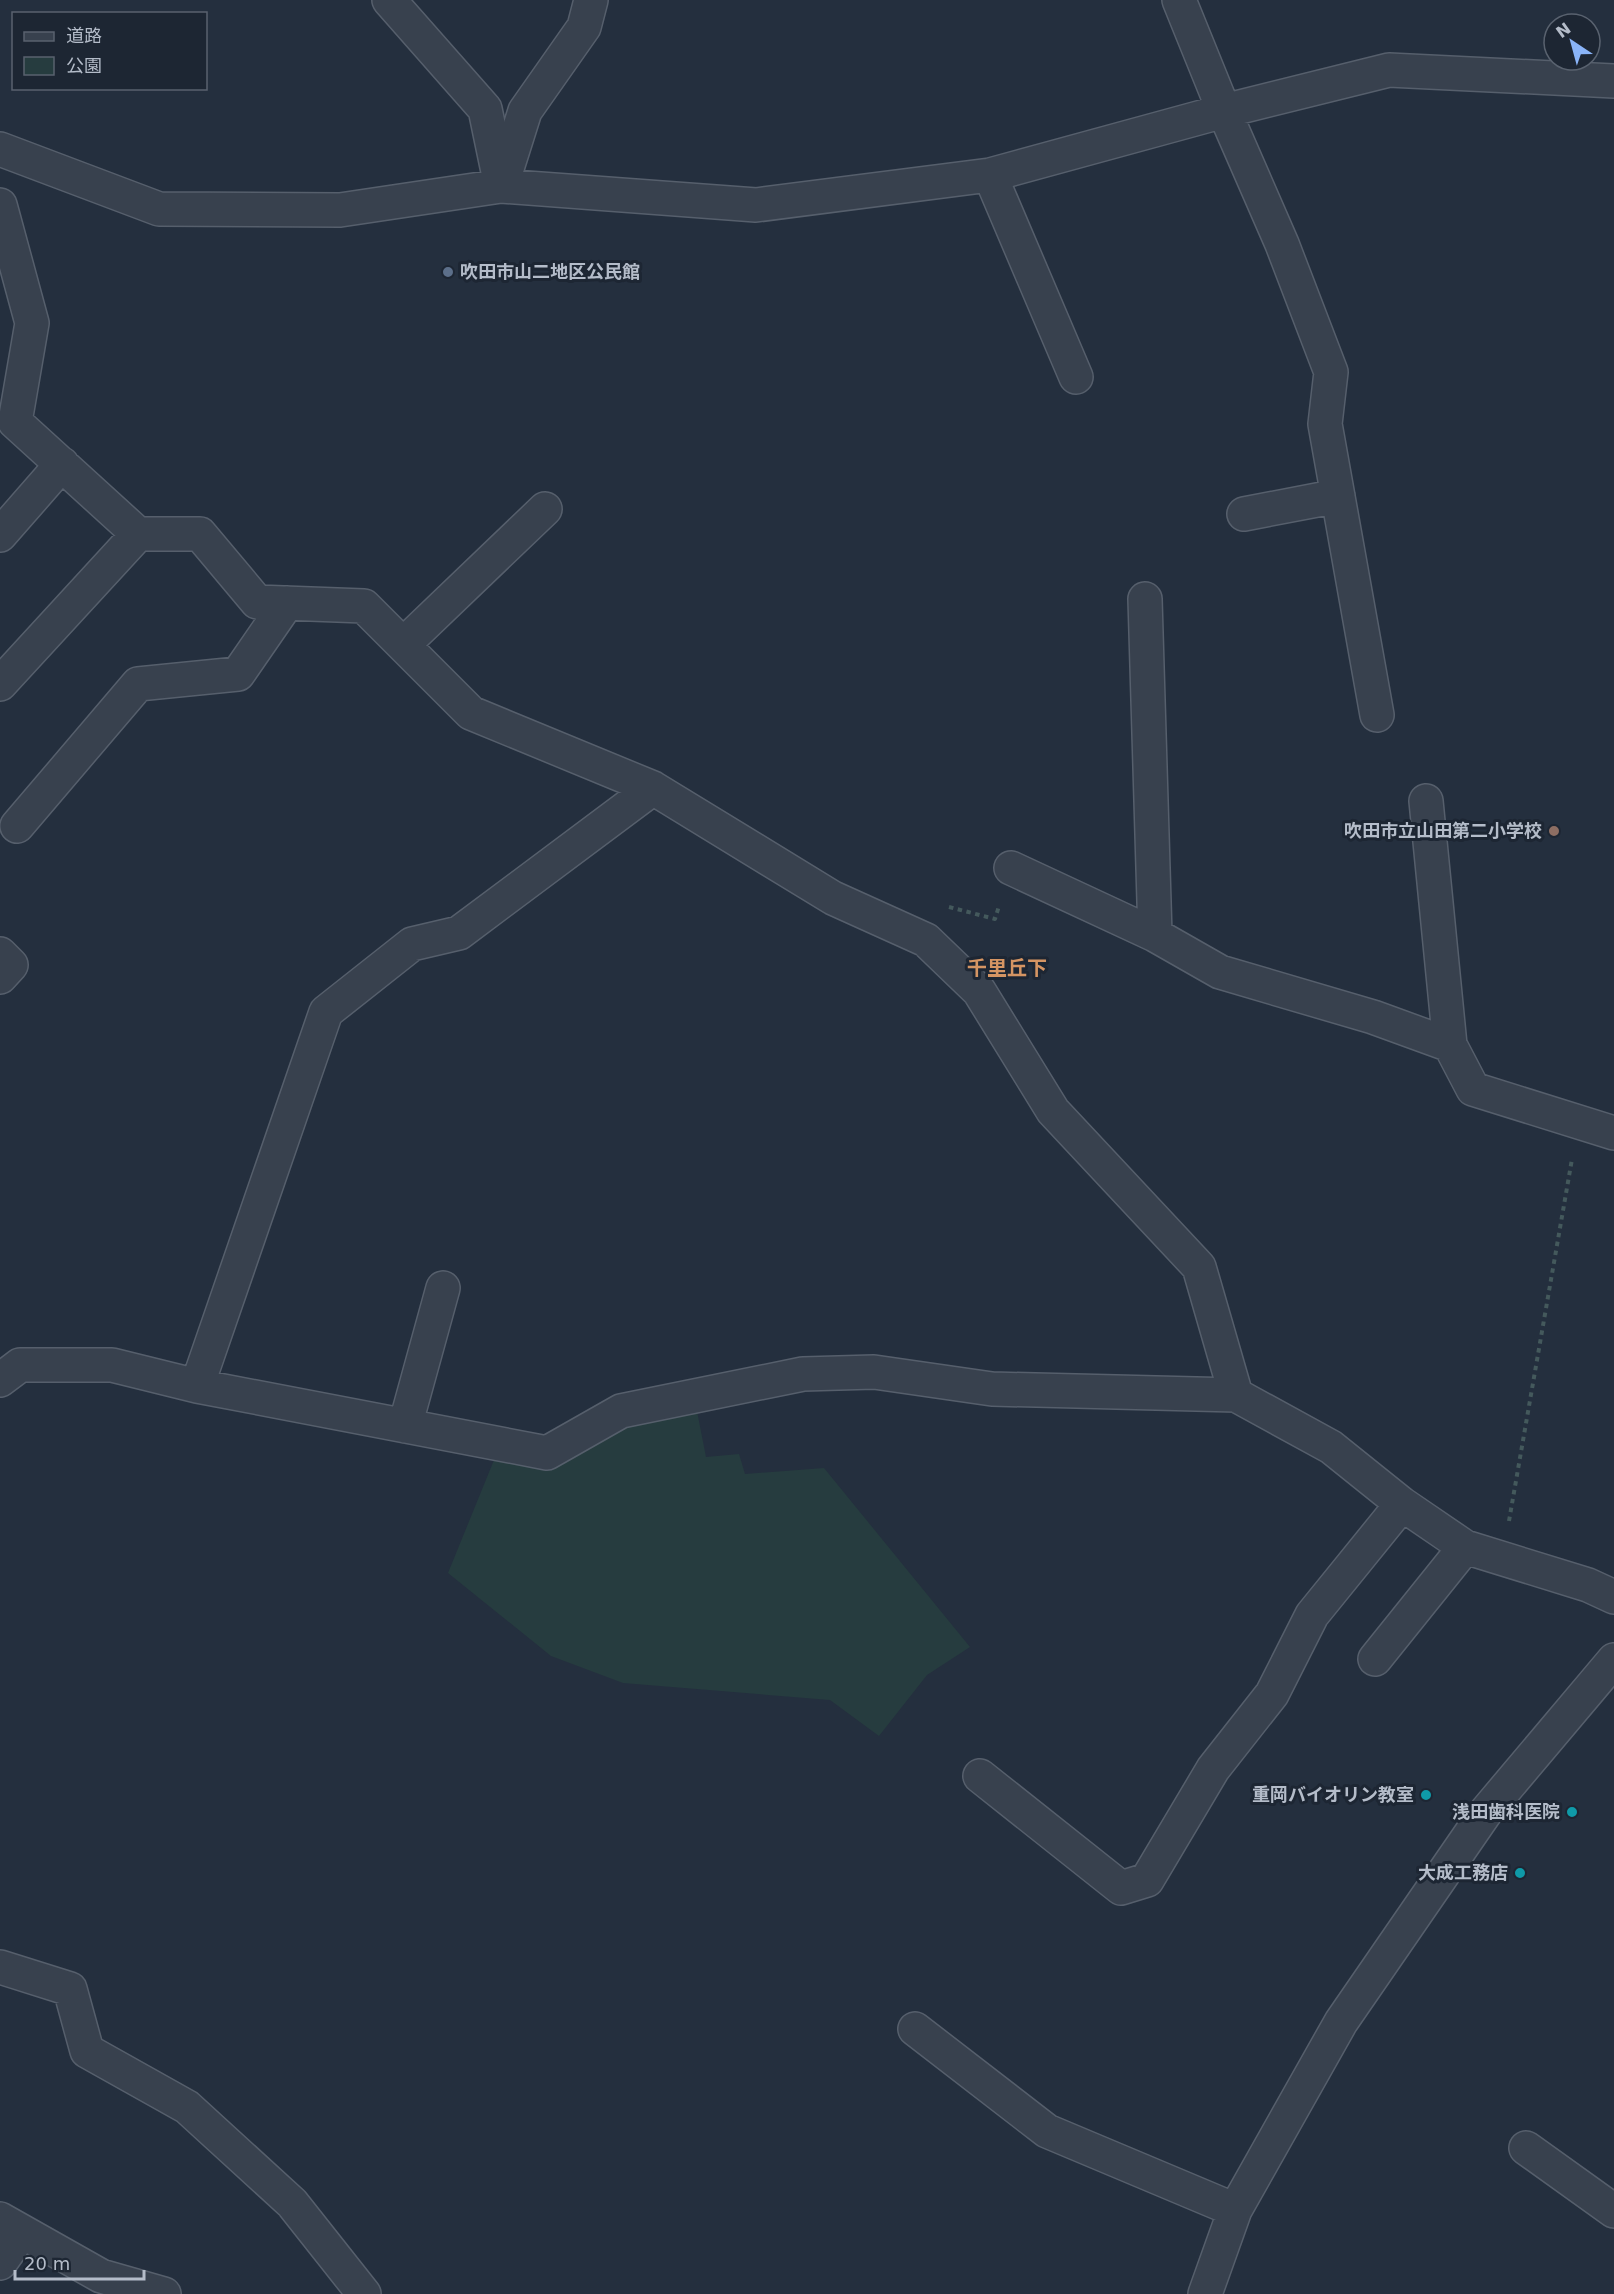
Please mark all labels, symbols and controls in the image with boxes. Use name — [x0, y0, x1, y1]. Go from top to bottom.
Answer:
legend — [12, 12, 207, 90]
north arrow — [1542, 12, 1602, 72]
text: N — [1552, 19, 1574, 42]
text: 道路 — [66, 25, 102, 46]
text: 公園 — [66, 55, 102, 76]
place label: 吹田市山二地区公民館 — [460, 261, 640, 282]
marker: 吹田市山二地区公民館 — [441, 265, 455, 279]
place label: 吹田市立山田第二小学校 — [1344, 820, 1542, 841]
marker: 吹田市立山田第二小学校 — [1547, 824, 1561, 838]
district label: 千里丘下 — [967, 956, 1047, 980]
place label: 重岡バイオリン教室 — [1252, 1784, 1414, 1805]
marker: 重岡バイオリン教室 — [1419, 1788, 1433, 1802]
place label: 浅田歯科医院 — [1452, 1801, 1560, 1822]
marker: 浅田歯科医院 — [1565, 1805, 1579, 1819]
place label: 大成工務店 — [1418, 1862, 1508, 1883]
marker: 大成工務店 — [1513, 1866, 1527, 1880]
scale bar — [15, 2243, 144, 2281]
text: 20 m — [24, 2253, 70, 2274]

